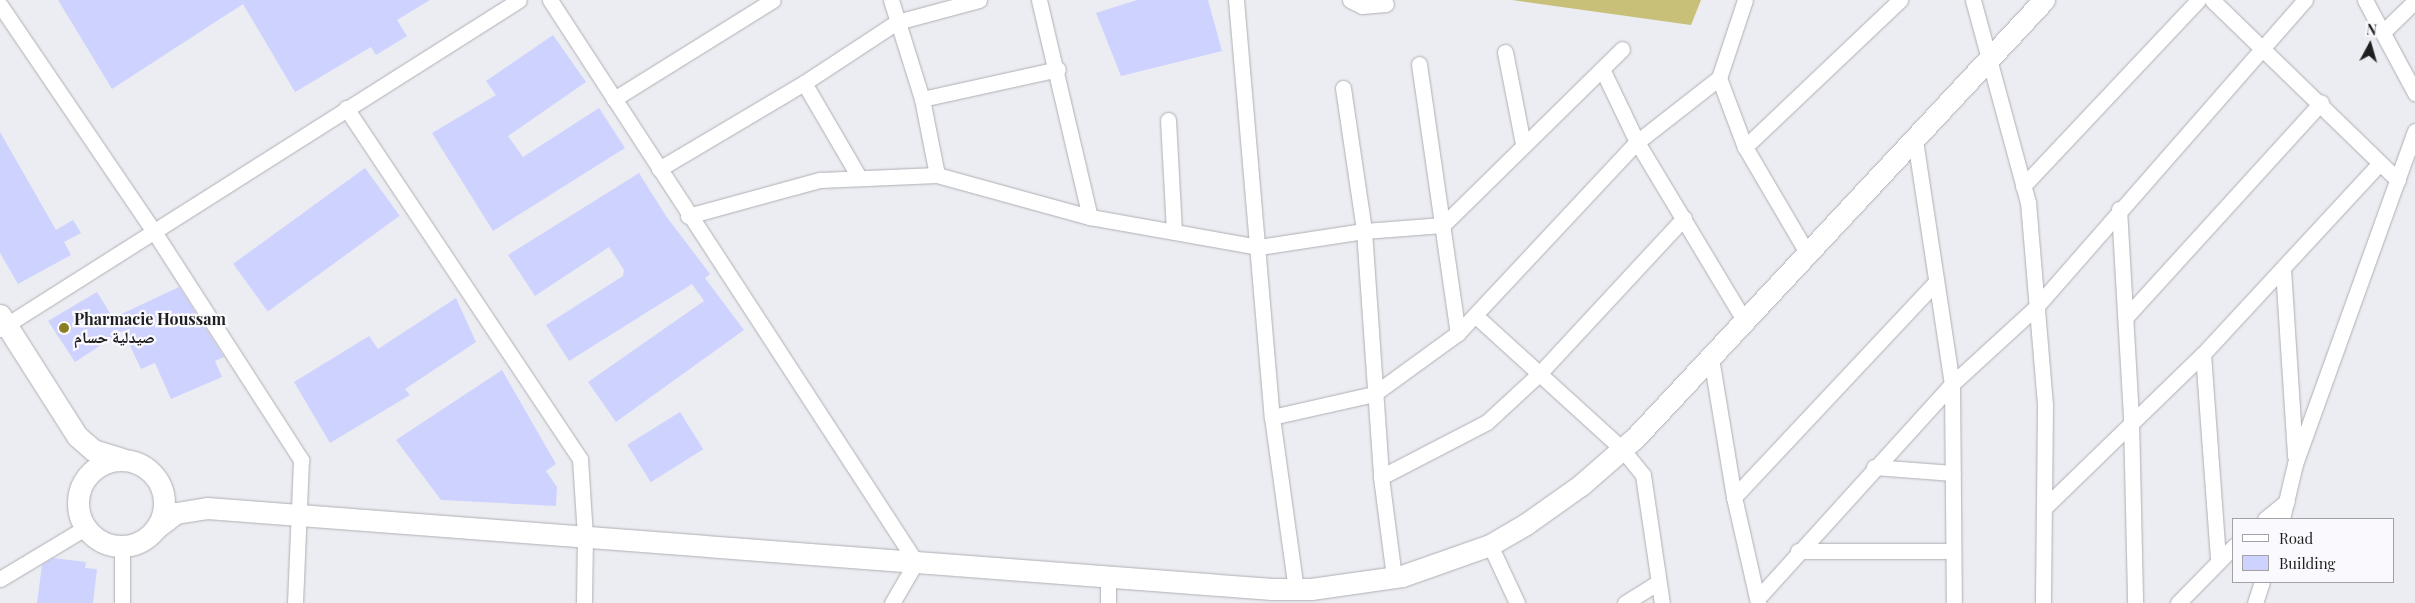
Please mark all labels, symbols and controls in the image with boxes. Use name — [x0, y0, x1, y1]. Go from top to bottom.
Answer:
north arrow — [2345, 20, 2395, 70]
text: N — [2366, 20, 2378, 40]
place label: Pharmacie Houssam صيدلية حسام — [74, 309, 226, 347]
marker: Pharmacie Houssam صيدلية حسام — [58, 322, 70, 334]
legend — [2232, 518, 2395, 583]
text: Road — [2279, 528, 2313, 548]
text: Building — [2279, 553, 2335, 573]

